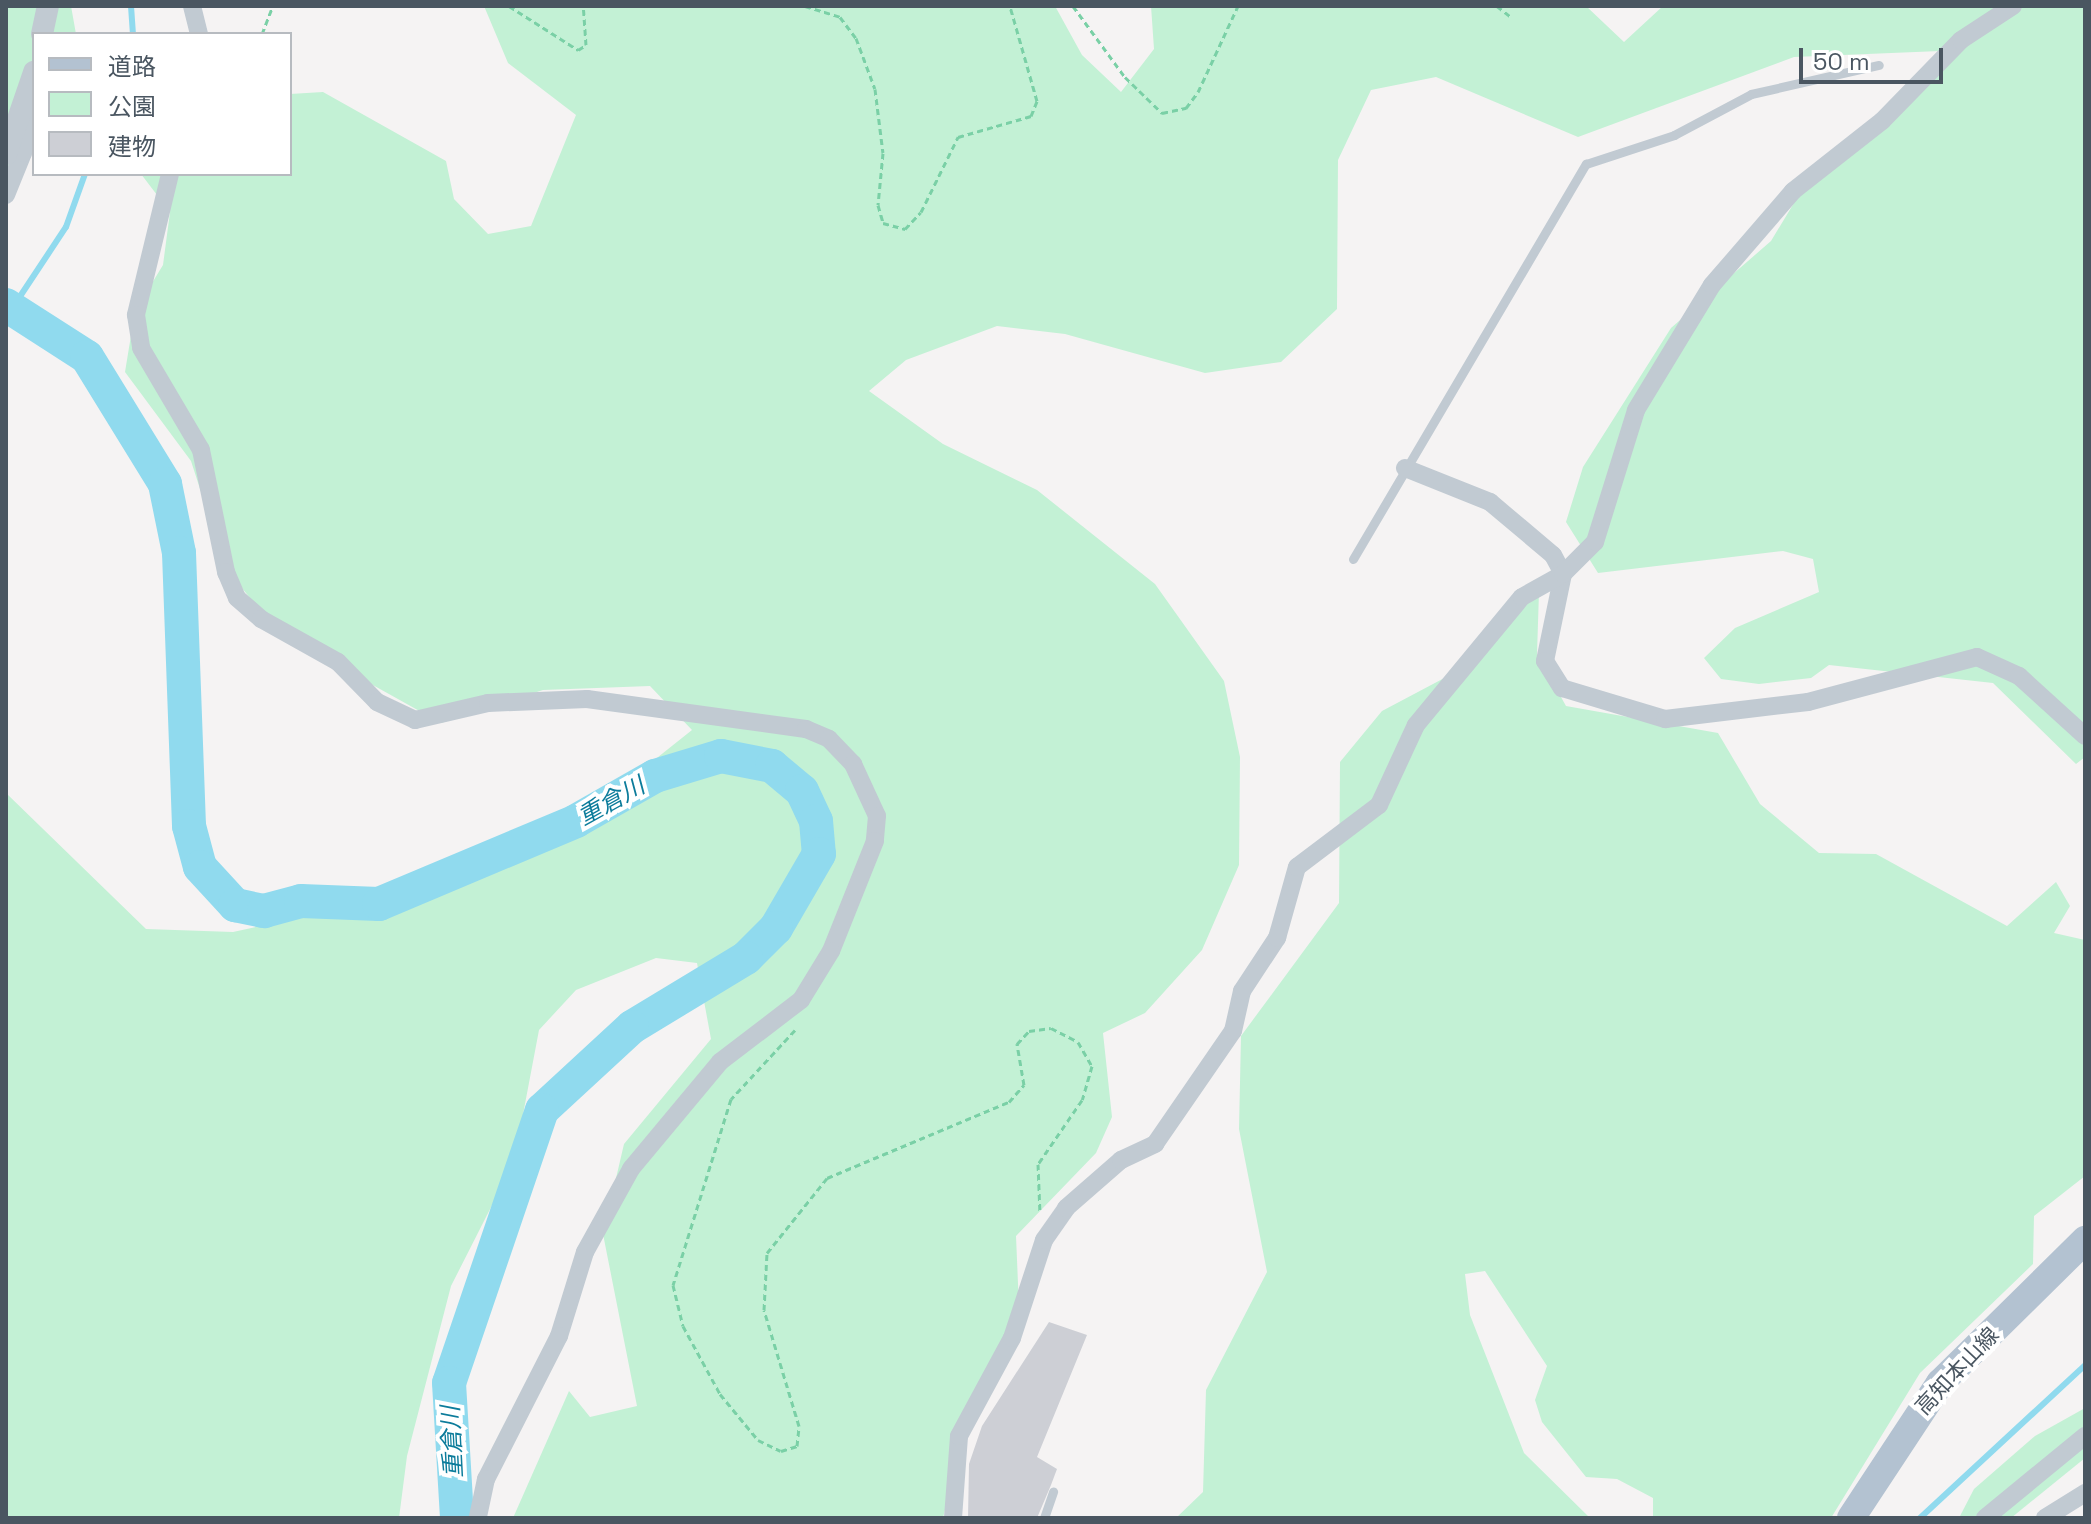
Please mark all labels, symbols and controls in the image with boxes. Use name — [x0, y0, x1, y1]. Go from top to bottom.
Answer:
legend — [32, 32, 292, 176]
scale bar — [1803, 32, 1947, 82]
text: 50 m — [1813, 46, 1870, 77]
text: 道路 — [108, 51, 156, 82]
text: 公園 — [108, 91, 156, 122]
text: 建物 — [108, 131, 156, 162]
water label: 重倉川 — [573, 771, 649, 831]
street label: 高知本山線 — [1910, 1322, 2004, 1420]
water label: 重倉川 — [436, 1405, 468, 1479]

